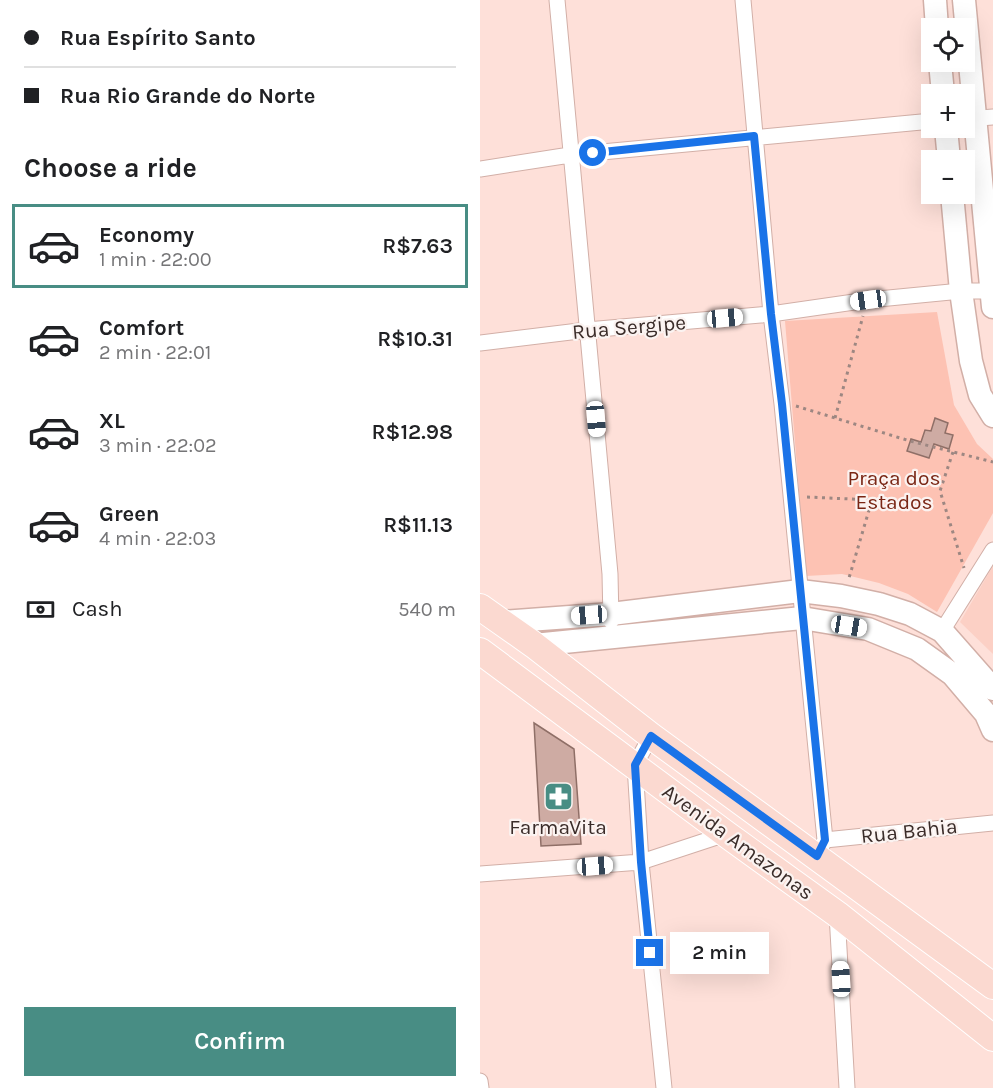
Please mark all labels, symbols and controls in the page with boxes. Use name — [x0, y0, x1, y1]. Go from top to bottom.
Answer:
map controls — [921, 18, 975, 204]
button: locate — [921, 18, 975, 72]
text: Rua Espírito Santo — [60, 25, 256, 51]
text: Rua Rio Grande do Norte — [60, 83, 315, 109]
button: + — [921, 84, 975, 138]
route start — [579, 139, 606, 166]
button: − — [921, 150, 975, 204]
text: Choose a ride — [24, 152, 197, 184]
icon: car — [27, 219, 81, 273]
text: Economy — [99, 222, 194, 248]
text: R$7.63 — [382, 233, 453, 259]
text: 1 min · 22:00 — [99, 248, 212, 271]
car — [849, 289, 887, 311]
car — [706, 307, 744, 329]
street label: Rua Sergipe — [571, 310, 687, 344]
icon: car — [27, 312, 81, 366]
text: Comfort — [99, 315, 184, 341]
text: R$10.31 — [377, 326, 453, 352]
text: 2 min · 22:01 — [99, 341, 211, 364]
car — [585, 400, 607, 438]
icon: car — [27, 405, 81, 459]
text: XL — [99, 408, 125, 434]
text: R$12.98 — [372, 419, 453, 445]
text: 3 min · 22:02 — [99, 434, 217, 457]
park label: Praça dos Estados — [847, 466, 941, 514]
icon: car — [27, 498, 81, 552]
text: Green — [99, 501, 160, 527]
text: R$11.13 — [383, 512, 453, 538]
text: 4 min · 22:03 — [99, 527, 216, 550]
icon: cash — [24, 593, 57, 626]
text: Cash — [72, 596, 122, 622]
text: 540 m — [398, 598, 456, 621]
car — [570, 605, 608, 625]
car — [830, 614, 868, 638]
street label: Avenida Amazonas — [658, 779, 818, 905]
pharmacy icon: FarmaVita — [542, 780, 574, 812]
street label: Rua Bahia — [859, 814, 959, 848]
place label: FarmaVita — [509, 815, 607, 839]
car — [576, 856, 614, 876]
callout: 2 min — [671, 932, 770, 974]
route end — [636, 939, 663, 966]
text: 2 min — [692, 941, 747, 964]
car — [831, 961, 851, 997]
button: Confirm — [24, 1007, 456, 1076]

